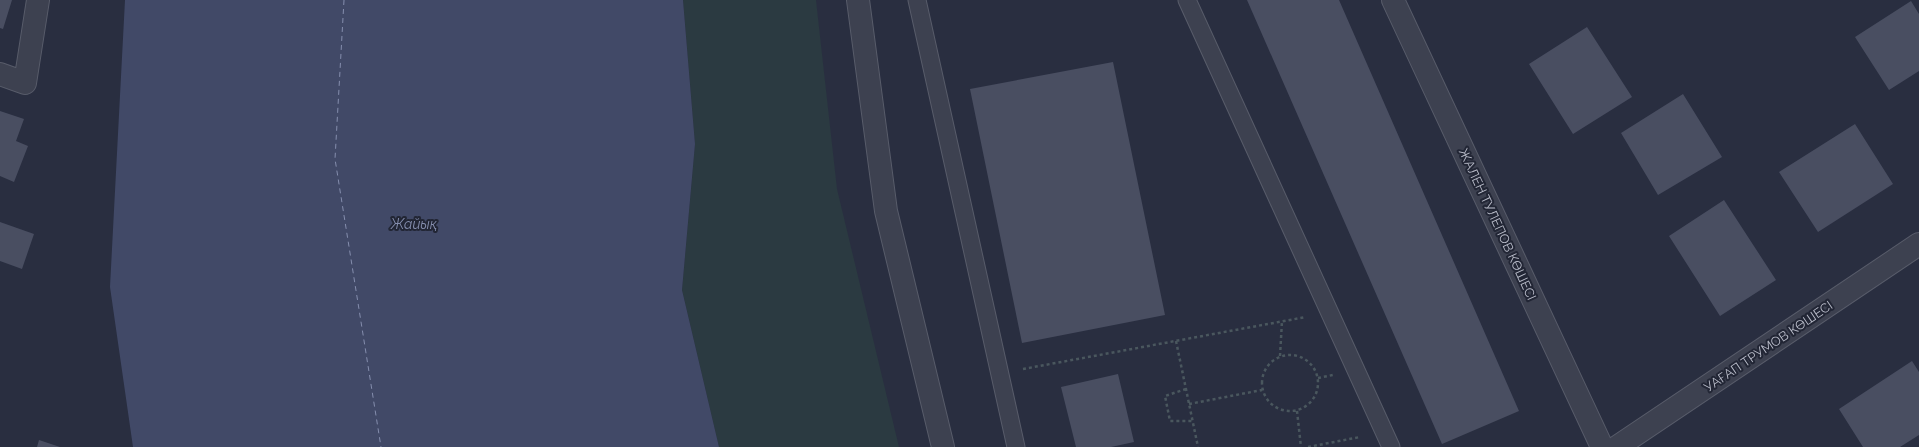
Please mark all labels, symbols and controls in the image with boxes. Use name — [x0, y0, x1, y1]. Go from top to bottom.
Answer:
street label: ЖАЛЕН ТУЛЕПОВ КӨШЕСІ — [1456, 146, 1539, 302]
water label: Жайық — [390, 216, 437, 232]
street label: УАҒАП ТРУМОВ КӨШЕСІ — [1701, 298, 1835, 395]

